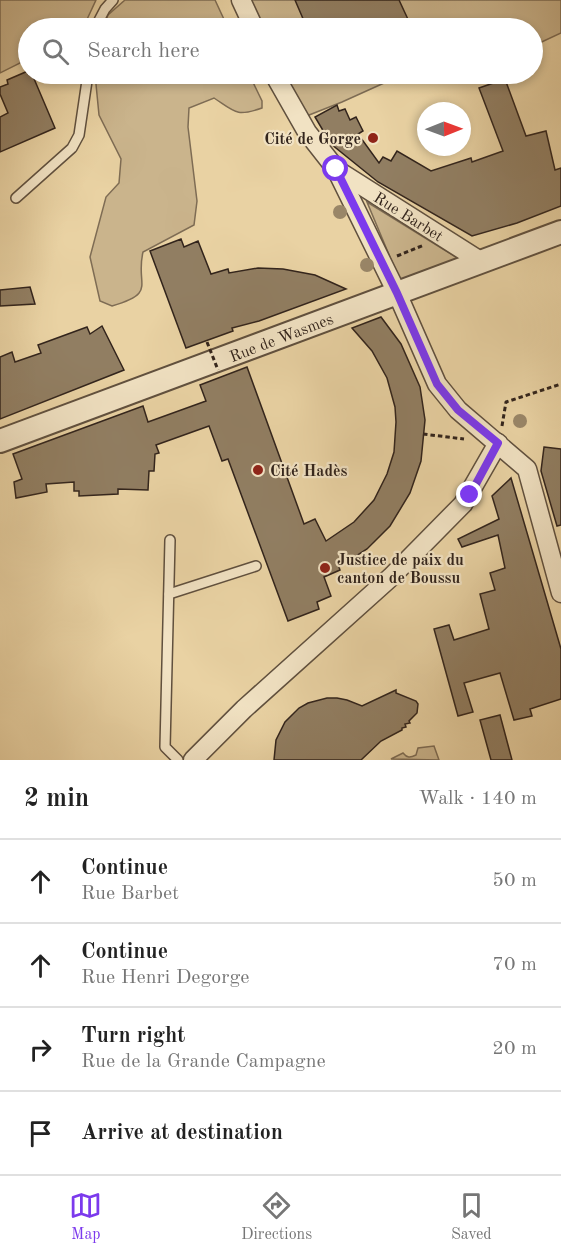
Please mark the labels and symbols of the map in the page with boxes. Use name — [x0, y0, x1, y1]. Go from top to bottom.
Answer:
north arrow — [417, 102, 471, 156]
marker: Cité de Gorge — [366, 131, 380, 145]
place label: Cité de Gorge — [264, 132, 361, 148]
route start — [322, 155, 348, 181]
street label: Rue Barbet — [370, 190, 446, 245]
street label: Rue de Wasmes — [228, 312, 336, 366]
marker: Cité Hadès — [251, 463, 265, 477]
place label: Cité Hadès — [270, 464, 348, 480]
route end — [456, 481, 482, 507]
place label: Justice de paix du canton de Boussu — [337, 553, 464, 587]
marker: Justice de paix du canton de Boussu — [318, 561, 332, 575]

